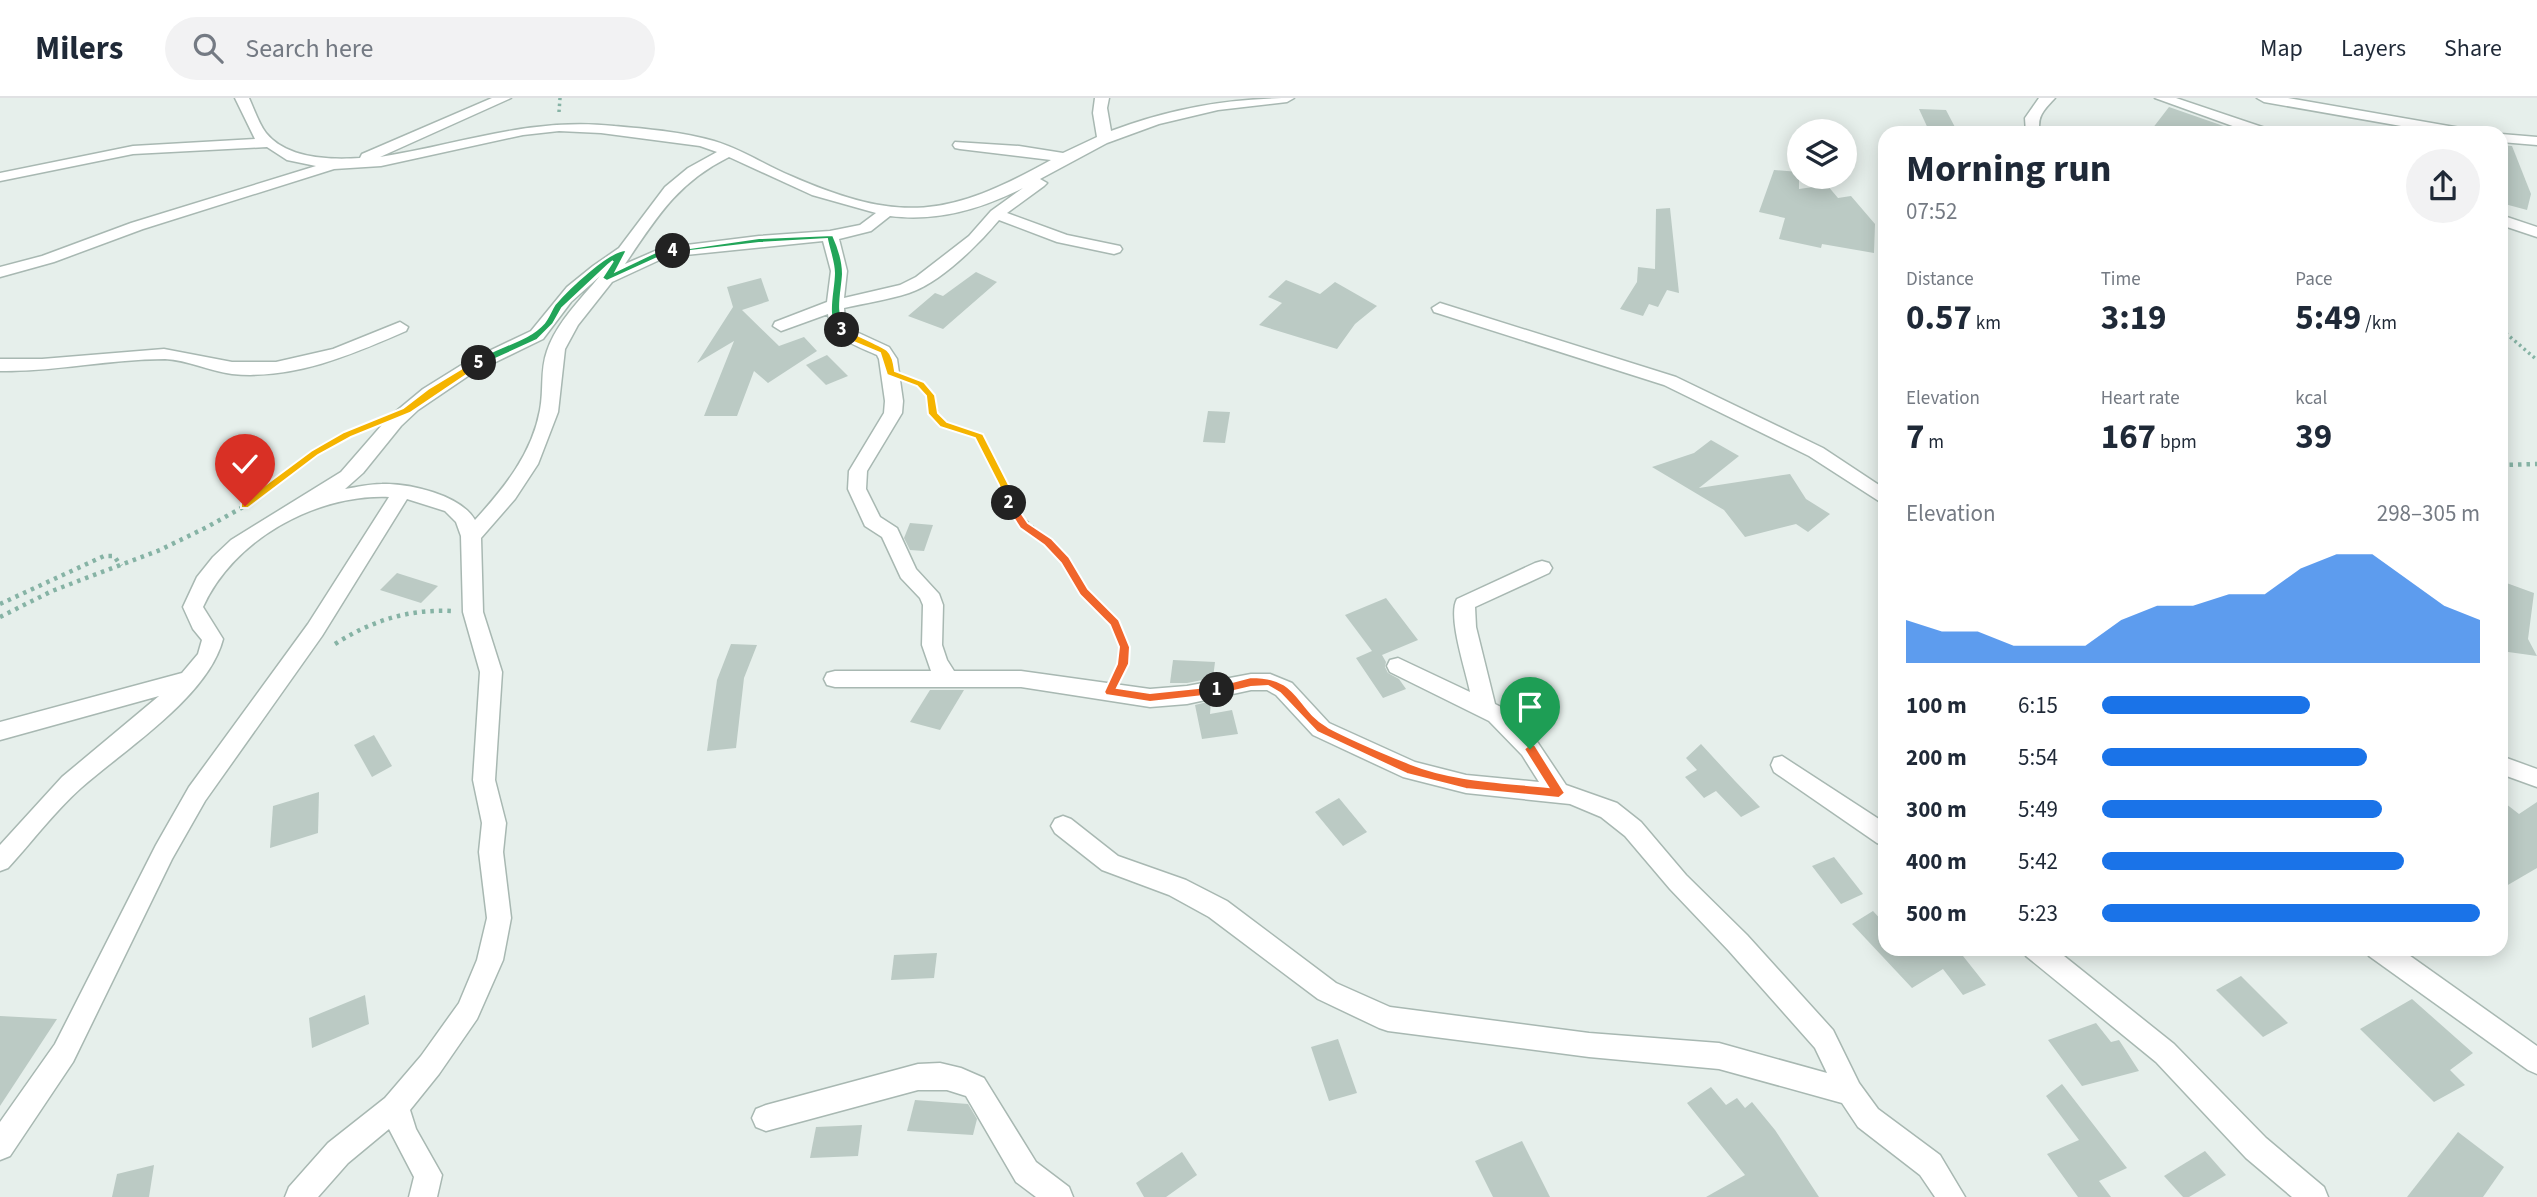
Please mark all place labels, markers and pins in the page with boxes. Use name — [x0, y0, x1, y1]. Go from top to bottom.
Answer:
pin: 4 — [656, 234, 690, 268]
pin: 3 — [824, 313, 860, 348]
pin: 5 — [462, 345, 496, 380]
pin — [215, 434, 275, 506]
pin: 2 — [992, 486, 1026, 520]
pin: 1 — [1200, 672, 1234, 708]
pin — [1500, 677, 1560, 749]

